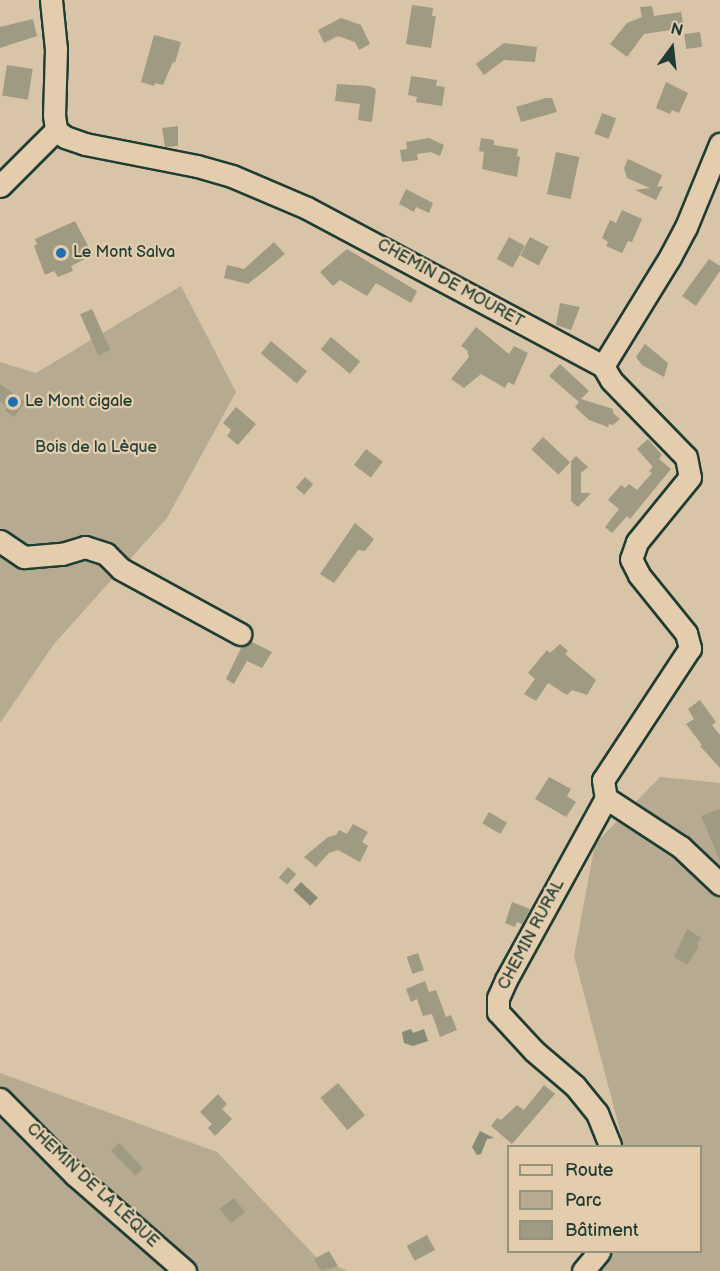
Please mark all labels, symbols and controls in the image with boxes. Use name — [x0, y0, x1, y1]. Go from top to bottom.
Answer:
north arrow — [642, 18, 702, 78]
text: N — [669, 19, 685, 41]
street label: CHEMIN DE MOURET — [373, 236, 527, 332]
place label: Le Mont Salva — [73, 243, 176, 263]
marker: Le Mont Salva — [54, 246, 68, 260]
place label: Le Mont cigale — [25, 392, 132, 412]
marker: Le Mont cigale — [6, 395, 20, 409]
park label: Bois de la Lèque — [35, 438, 157, 458]
street label: CHEMIN RURAL — [495, 877, 569, 993]
street label: CHEMIN DE LA LÈQUE — [22, 1120, 162, 1252]
legend — [507, 1145, 702, 1253]
text: Route — [565, 1160, 614, 1181]
text: Parc — [565, 1190, 602, 1211]
text: Bâtiment — [565, 1220, 639, 1241]

